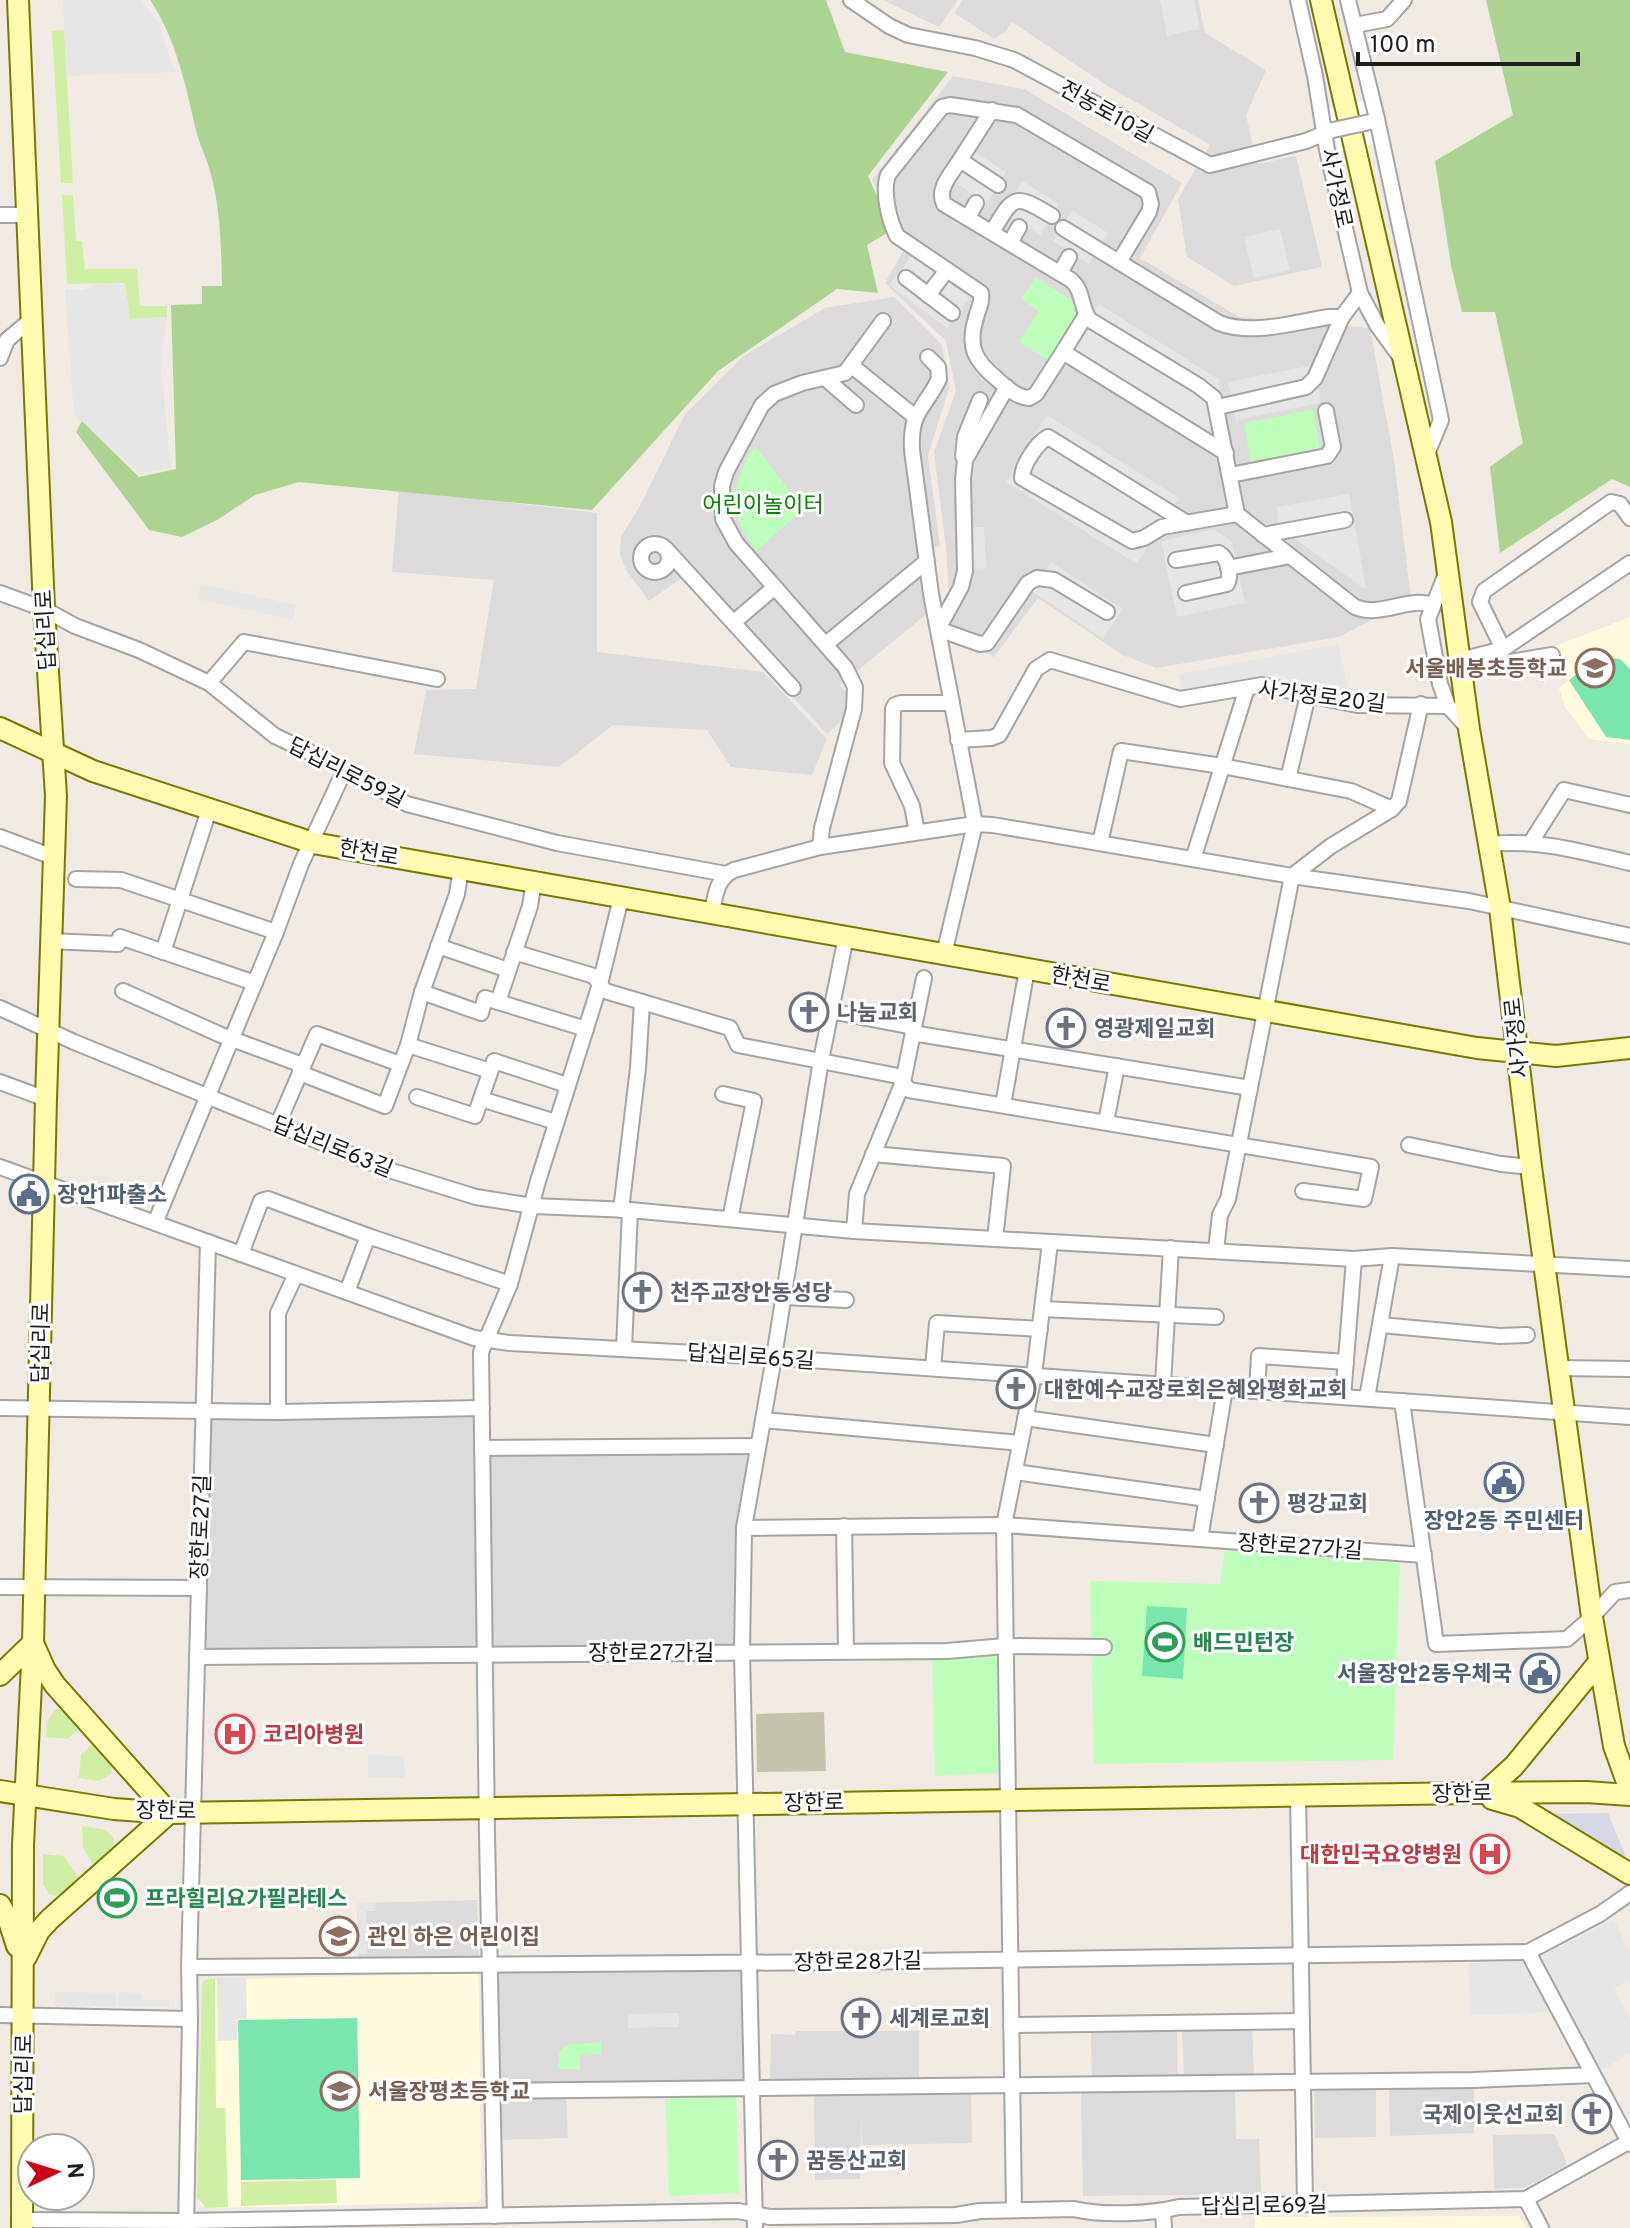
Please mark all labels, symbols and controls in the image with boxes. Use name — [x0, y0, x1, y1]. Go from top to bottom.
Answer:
scale bar — [1358, 16, 1578, 66]
text: 100 m — [1370, 31, 1436, 61]
street label: 전농로10길 — [1054, 76, 1158, 150]
street label: 사가정로 — [1313, 146, 1356, 231]
park label: 어린이놀이터 — [702, 493, 824, 520]
street label: 답십리로 — [32, 589, 63, 671]
school or university icon: 서울배봉초등학교 — [1574, 647, 1616, 689]
place label: 서울배봉초등학교 — [1405, 657, 1567, 684]
street label: 사가정로20길 — [1256, 677, 1387, 720]
street label: 답십리로59길 — [283, 733, 409, 815]
street label: 한천로 — [336, 836, 401, 873]
street label: 한천로 — [1048, 963, 1113, 1000]
church icon: 나눔교회 — [788, 991, 830, 1033]
street label: 사가정로 — [1501, 996, 1536, 1079]
place label: 나눔교회 — [837, 1001, 918, 1028]
church icon: 영광제일교회 — [1045, 1007, 1087, 1049]
place label: 영광제일교회 — [1094, 1017, 1215, 1044]
street label: 답십리로63길 — [268, 1112, 396, 1185]
public building icon: 장안1파출소 — [8, 1173, 50, 1215]
place label: 장안1파출소 — [57, 1183, 167, 1210]
church icon: 천주교장안동성당 — [621, 1271, 663, 1313]
place label: 천주교장안동성당 — [670, 1281, 832, 1308]
street label: 답십리로 — [28, 1302, 57, 1384]
street label: 답십리로65길 — [686, 1341, 816, 1376]
church icon: 대한예수교장로회은혜와평화교회 — [995, 1368, 1037, 1410]
place label: 대한예수교장로회은혜와평화교회 — [1044, 1378, 1348, 1405]
public building icon: 장안2동 주민센터 — [1483, 1461, 1525, 1503]
street label: 장한로27길 — [187, 1474, 218, 1580]
church icon: 평강교회 — [1238, 1482, 1280, 1524]
place label: 평강교회 — [1287, 1492, 1368, 1519]
place label: 장안2동 주민센터 — [1424, 1509, 1584, 1536]
street label: 장한로27가길 — [1236, 1531, 1364, 1566]
sports icon: 배드민턴장 — [1144, 1621, 1186, 1663]
place label: 배드민턴장 — [1193, 1631, 1294, 1658]
street label: 장한로27가길 — [588, 1641, 714, 1668]
public building icon: 서울장안2동우체국 — [1519, 1652, 1561, 1694]
place label: 서울장안2동우체국 — [1337, 1662, 1512, 1689]
hospital icon: 코리아병원 — [214, 1713, 256, 1755]
place label: 코리아병원 — [263, 1723, 364, 1750]
street label: 장한로 — [1431, 1781, 1493, 1810]
street label: 장한로 — [783, 1790, 845, 1819]
street label: 장한로 — [135, 1798, 197, 1827]
hospital icon: 대한민국요양병원 — [1469, 1833, 1511, 1875]
place label: 대한민국요양병원 — [1300, 1843, 1462, 1870]
sports icon: 프라힐리요가필라테스 — [96, 1877, 138, 1919]
place label: 프라힐리요가필라테스 — [145, 1887, 347, 1914]
school or university icon: 관인 하은 어린이집 — [318, 1915, 360, 1957]
place label: 관인 하은 어린이집 — [367, 1925, 540, 1952]
street label: 장한로28가길 — [794, 1949, 922, 1978]
church icon: 세계로교회 — [840, 1997, 882, 2039]
place label: 세계로교회 — [889, 2007, 990, 2034]
street label: 답십리로 — [11, 2033, 40, 2115]
school or university icon: 서울장평초등학교 — [319, 2070, 361, 2112]
place label: 서울장평초등학교 — [368, 2080, 530, 2107]
church icon: 국제이웃선교회 — [1571, 2093, 1613, 2135]
place label: 국제이웃선교회 — [1422, 2103, 1564, 2130]
north arrow — [16, 2132, 96, 2212]
church icon: 꿈동산교회 — [757, 2139, 799, 2181]
place label: 꿈동산교회 — [806, 2149, 907, 2176]
text: N — [59, 2162, 87, 2180]
street label: 답십리로69길 — [1200, 2193, 1328, 2222]

